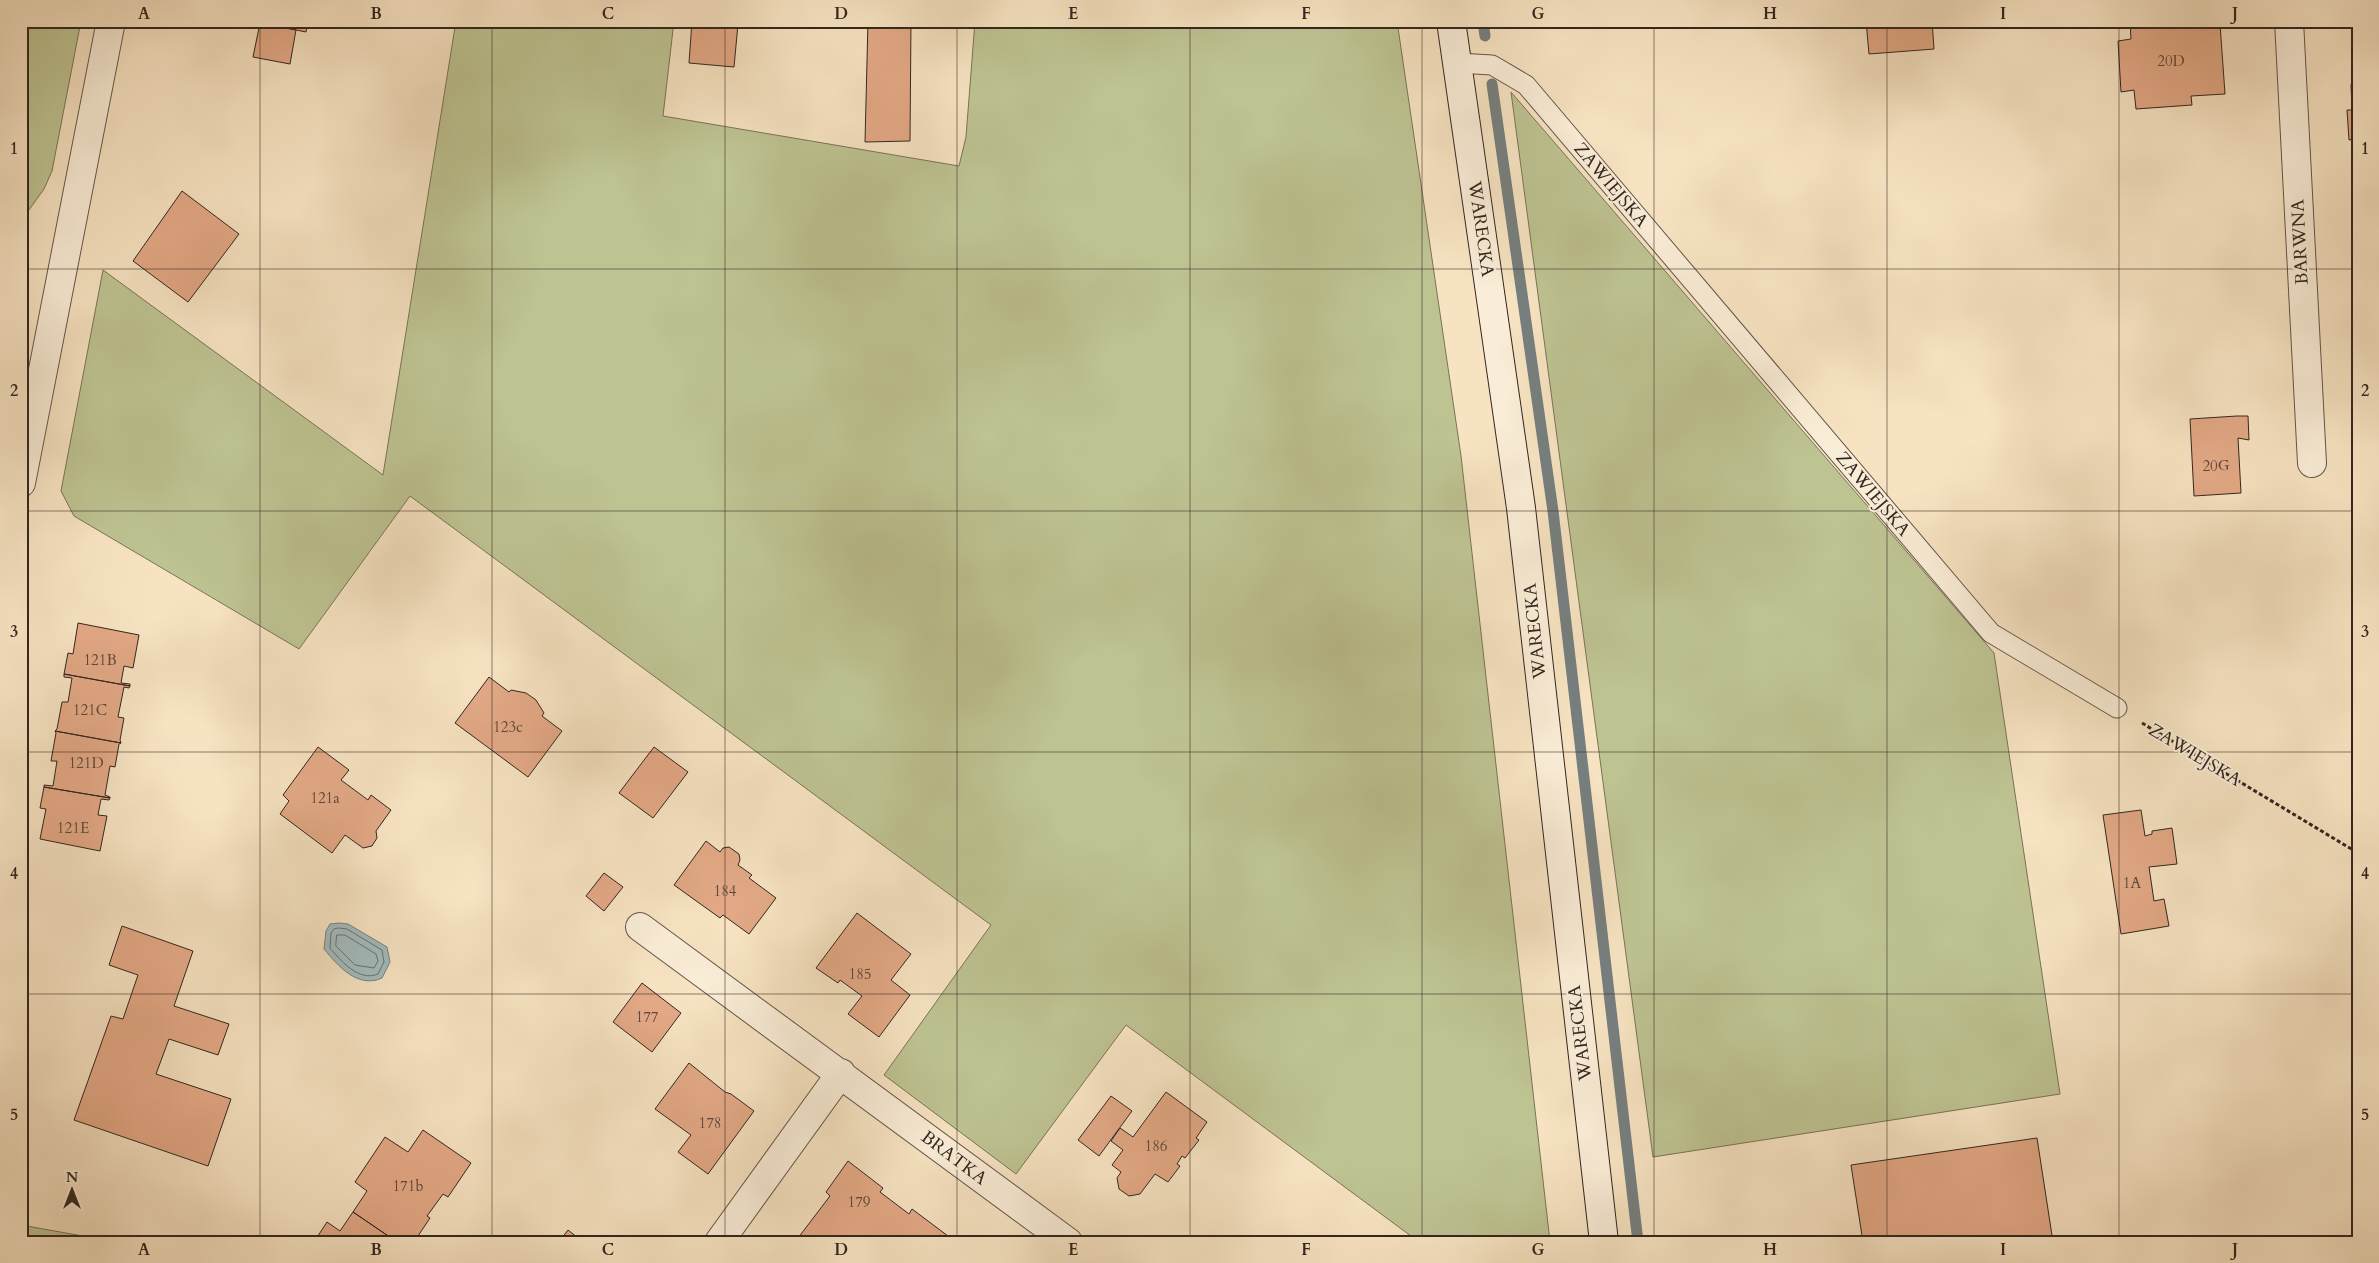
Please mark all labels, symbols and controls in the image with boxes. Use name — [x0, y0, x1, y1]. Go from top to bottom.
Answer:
text: A — [138, 3, 150, 25]
text: B — [370, 3, 382, 25]
text: C — [602, 3, 614, 25]
text: D — [834, 3, 848, 25]
text: E — [1068, 3, 1078, 25]
text: F — [1301, 3, 1311, 25]
text: G — [1531, 3, 1545, 25]
text: H — [1763, 3, 1777, 25]
text: I — [2000, 3, 2006, 25]
text: J — [2230, 3, 2238, 25]
house number: 20D — [2157, 51, 2185, 71]
street label: ZAWIEJSKA — [1568, 137, 1654, 233]
text: 1 — [10, 138, 18, 160]
text: 1 — [2361, 138, 2369, 160]
street label: WARECKA — [1462, 179, 1500, 279]
street label: BARWNA — [2285, 198, 2315, 285]
text: 2 — [10, 380, 18, 402]
text: 2 — [2361, 380, 2369, 402]
street label: ZAWIEJSKA — [1830, 446, 1916, 542]
house number: 20G — [2202, 456, 2230, 476]
street label: WARECKA — [1518, 582, 1553, 681]
text: 3 — [10, 621, 18, 643]
text: 3 — [2361, 621, 2369, 643]
house number: 121B — [83, 650, 117, 670]
house number: 121C — [73, 700, 107, 720]
house number: 123c — [493, 717, 523, 737]
street label: ZAWIEJSKA — [2144, 717, 2246, 793]
house number: 121D — [68, 753, 104, 773]
house number: 121a — [310, 788, 340, 808]
house number: 121E — [57, 818, 89, 838]
text: 4 — [10, 863, 18, 885]
text: 4 — [2361, 863, 2369, 885]
house number: 1A — [2123, 873, 2142, 893]
house number: 184 — [713, 881, 737, 901]
house number: 185 — [848, 964, 872, 984]
street label: WARECKA — [1562, 984, 1598, 1083]
house number: 177 — [635, 1007, 659, 1027]
text: 5 — [10, 1104, 18, 1126]
text: 5 — [2361, 1104, 2369, 1126]
house number: 178 — [698, 1113, 722, 1133]
street label: BRATKA — [916, 1125, 992, 1191]
house number: 186 — [1144, 1136, 1168, 1156]
north arrow — [48, 1166, 98, 1216]
text: N — [66, 1168, 78, 1187]
house number: 171b — [392, 1176, 424, 1196]
house number: 179 — [847, 1192, 871, 1212]
text: A — [138, 1239, 150, 1261]
text: B — [370, 1239, 382, 1261]
text: C — [602, 1239, 614, 1261]
text: D — [834, 1239, 848, 1261]
text: E — [1068, 1239, 1078, 1261]
text: F — [1301, 1239, 1311, 1261]
text: G — [1531, 1239, 1545, 1261]
text: H — [1763, 1239, 1777, 1261]
text: I — [2000, 1239, 2006, 1261]
text: J — [2230, 1239, 2238, 1261]

